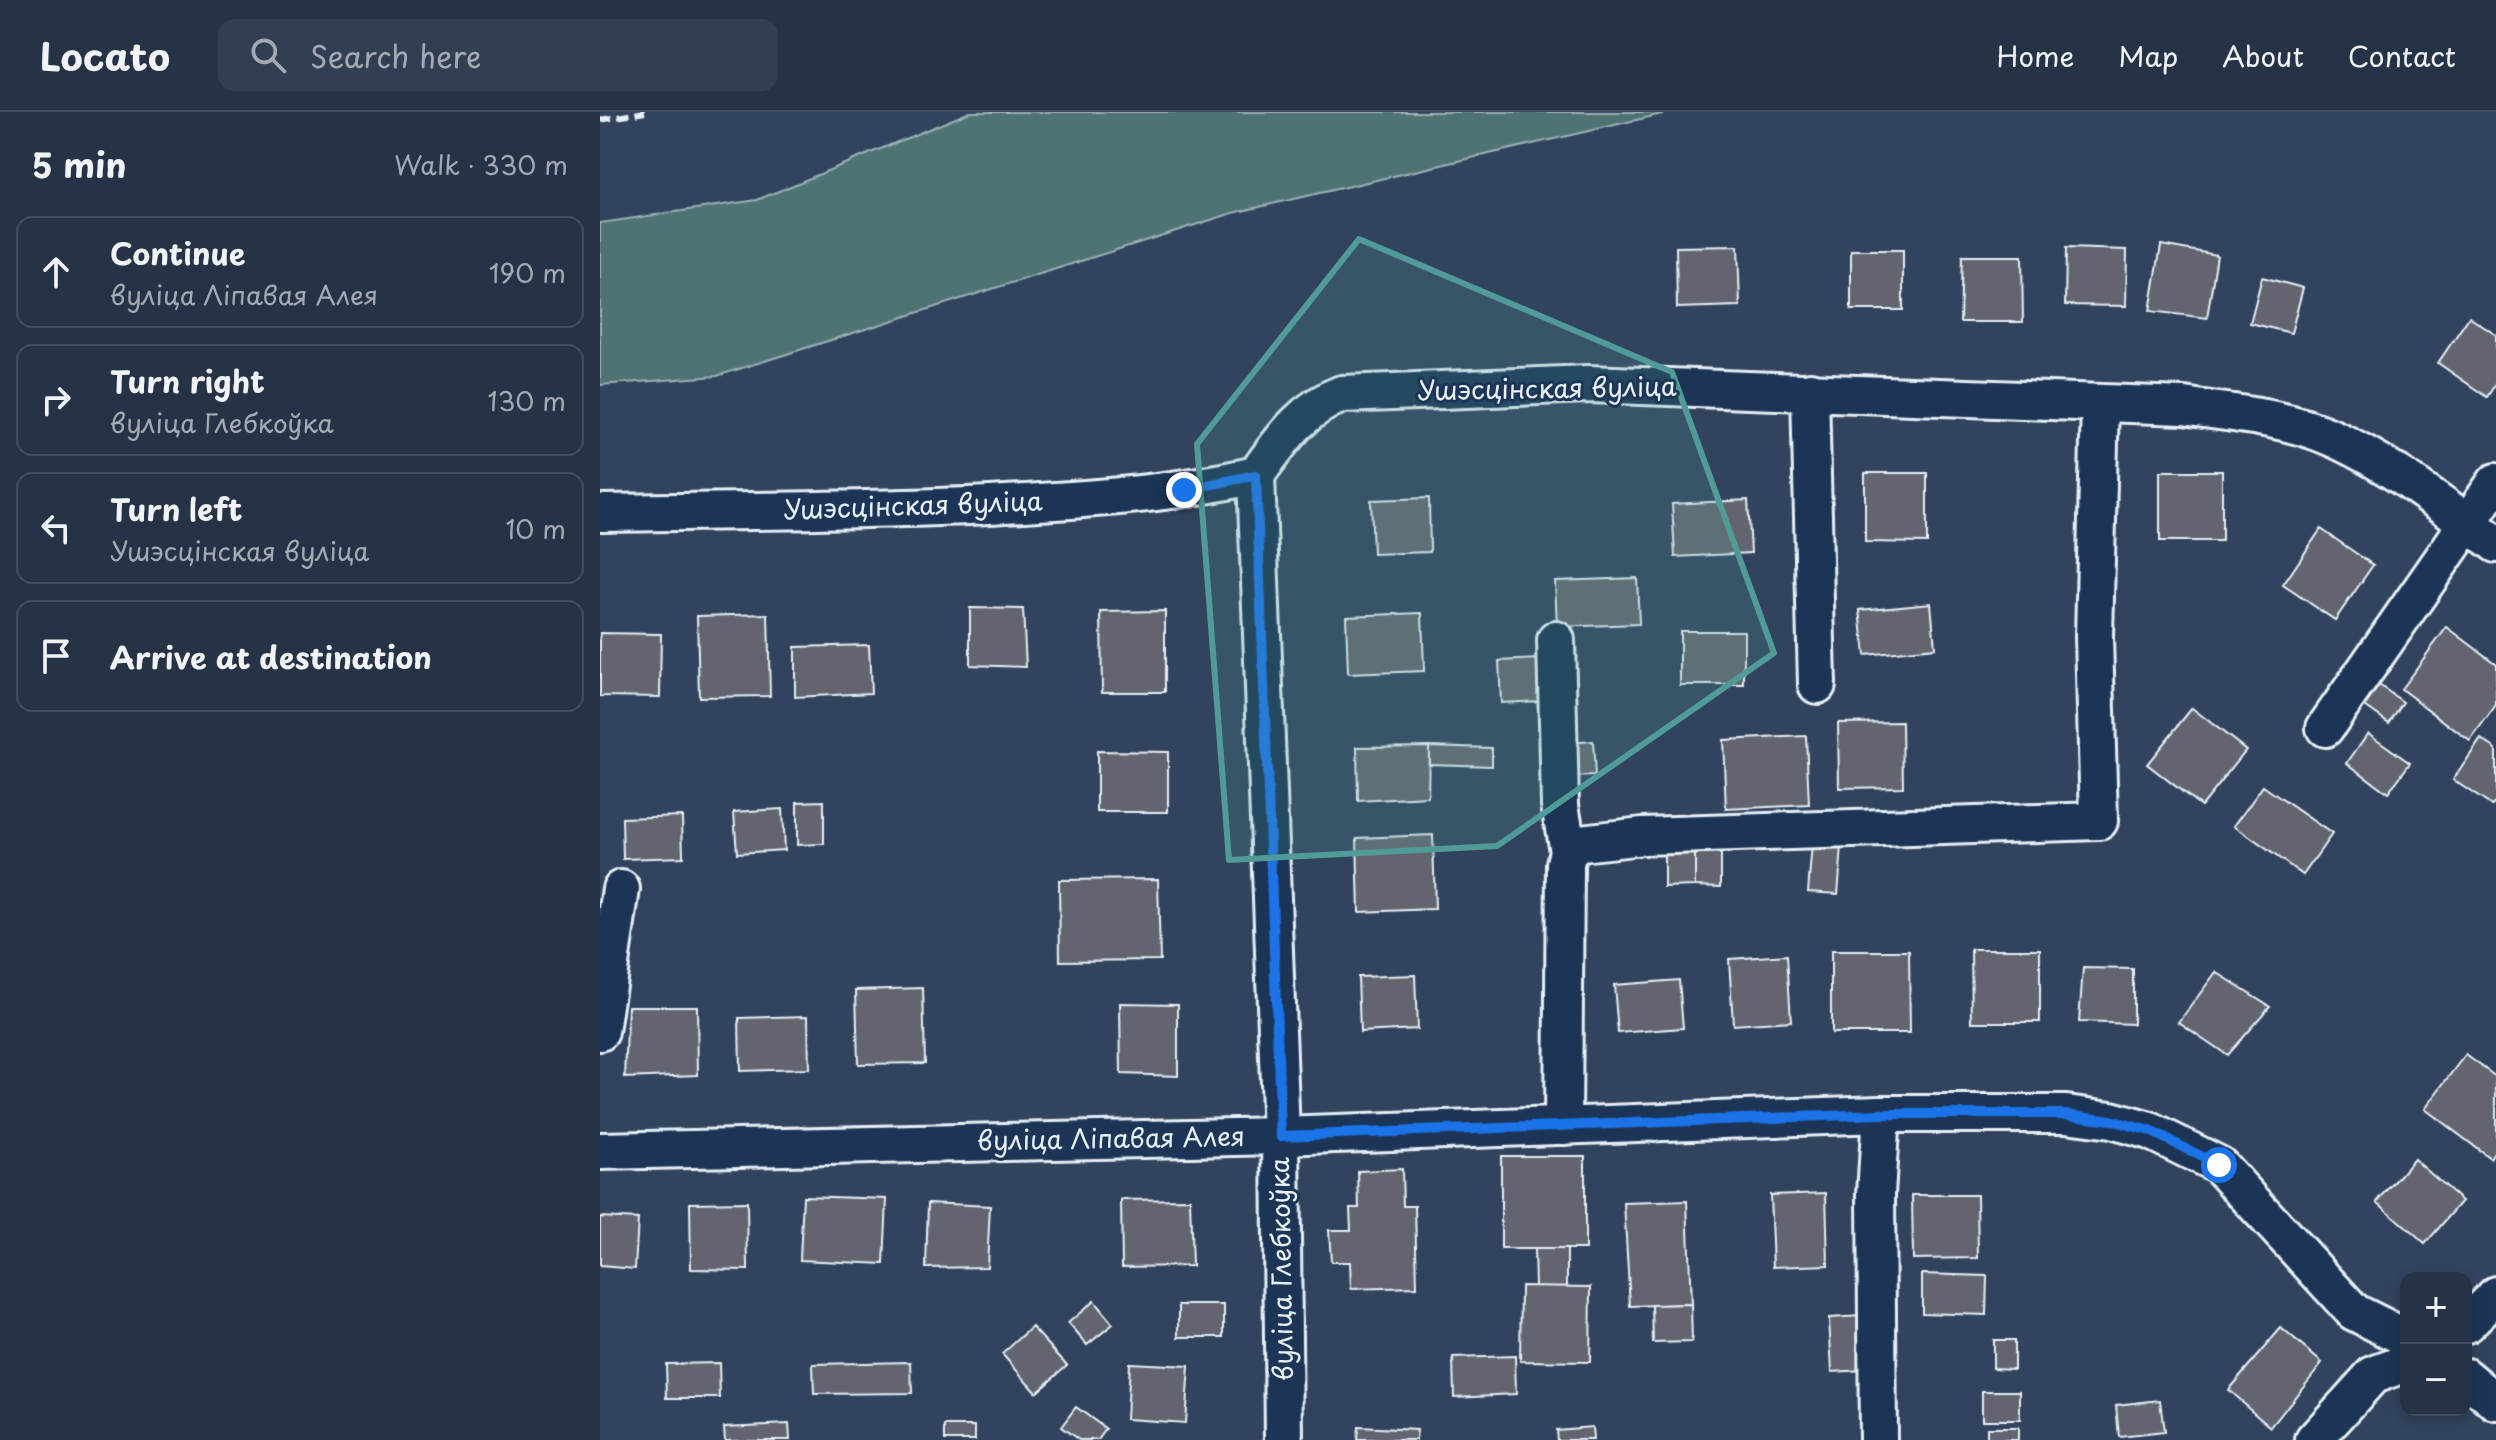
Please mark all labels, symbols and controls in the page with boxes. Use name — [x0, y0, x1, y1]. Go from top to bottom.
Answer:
search box — [218, 19, 778, 91]
text: Locato — [40, 27, 170, 84]
icon: search — [246, 33, 290, 77]
text: Search here — [310, 33, 482, 78]
text: Home — [1996, 34, 2074, 77]
text: Map — [2118, 34, 2178, 77]
text: About — [2222, 34, 2304, 77]
text: Contact — [2348, 34, 2456, 77]
text: 5 min — [32, 138, 126, 190]
text: Walk · 330 m — [394, 145, 568, 184]
text: Continue — [110, 230, 245, 275]
icon: ahead — [34, 250, 78, 294]
text: 190 m — [489, 253, 566, 292]
text: вуліца Ліпавая Алея — [110, 275, 378, 314]
text: Turn right — [110, 358, 265, 403]
street label: Ушэсцінская вуліца — [1417, 366, 1677, 409]
icon: right — [34, 378, 78, 422]
text: 130 m — [487, 381, 566, 420]
text: вуліца Глебкоўка — [110, 403, 334, 442]
route end — [1166, 472, 1202, 508]
street label: Ушэсцінская вуліца — [783, 480, 1043, 529]
text: Turn left — [110, 486, 242, 531]
icon: left — [34, 506, 78, 550]
text: 10 m — [505, 509, 566, 548]
text: Ушэсцінская вуліца — [110, 531, 369, 570]
icon: arrive — [34, 634, 78, 678]
text: Arrive at destination — [110, 634, 432, 679]
street label: вуліца Ліпавая Алея — [977, 1116, 1245, 1159]
route start — [2201, 1147, 2237, 1183]
street label: вуліца Глебкоўка — [1259, 1156, 1302, 1381]
map controls — [2400, 1272, 2472, 1416]
button: + — [2400, 1272, 2472, 1344]
button: − — [2400, 1344, 2472, 1416]

